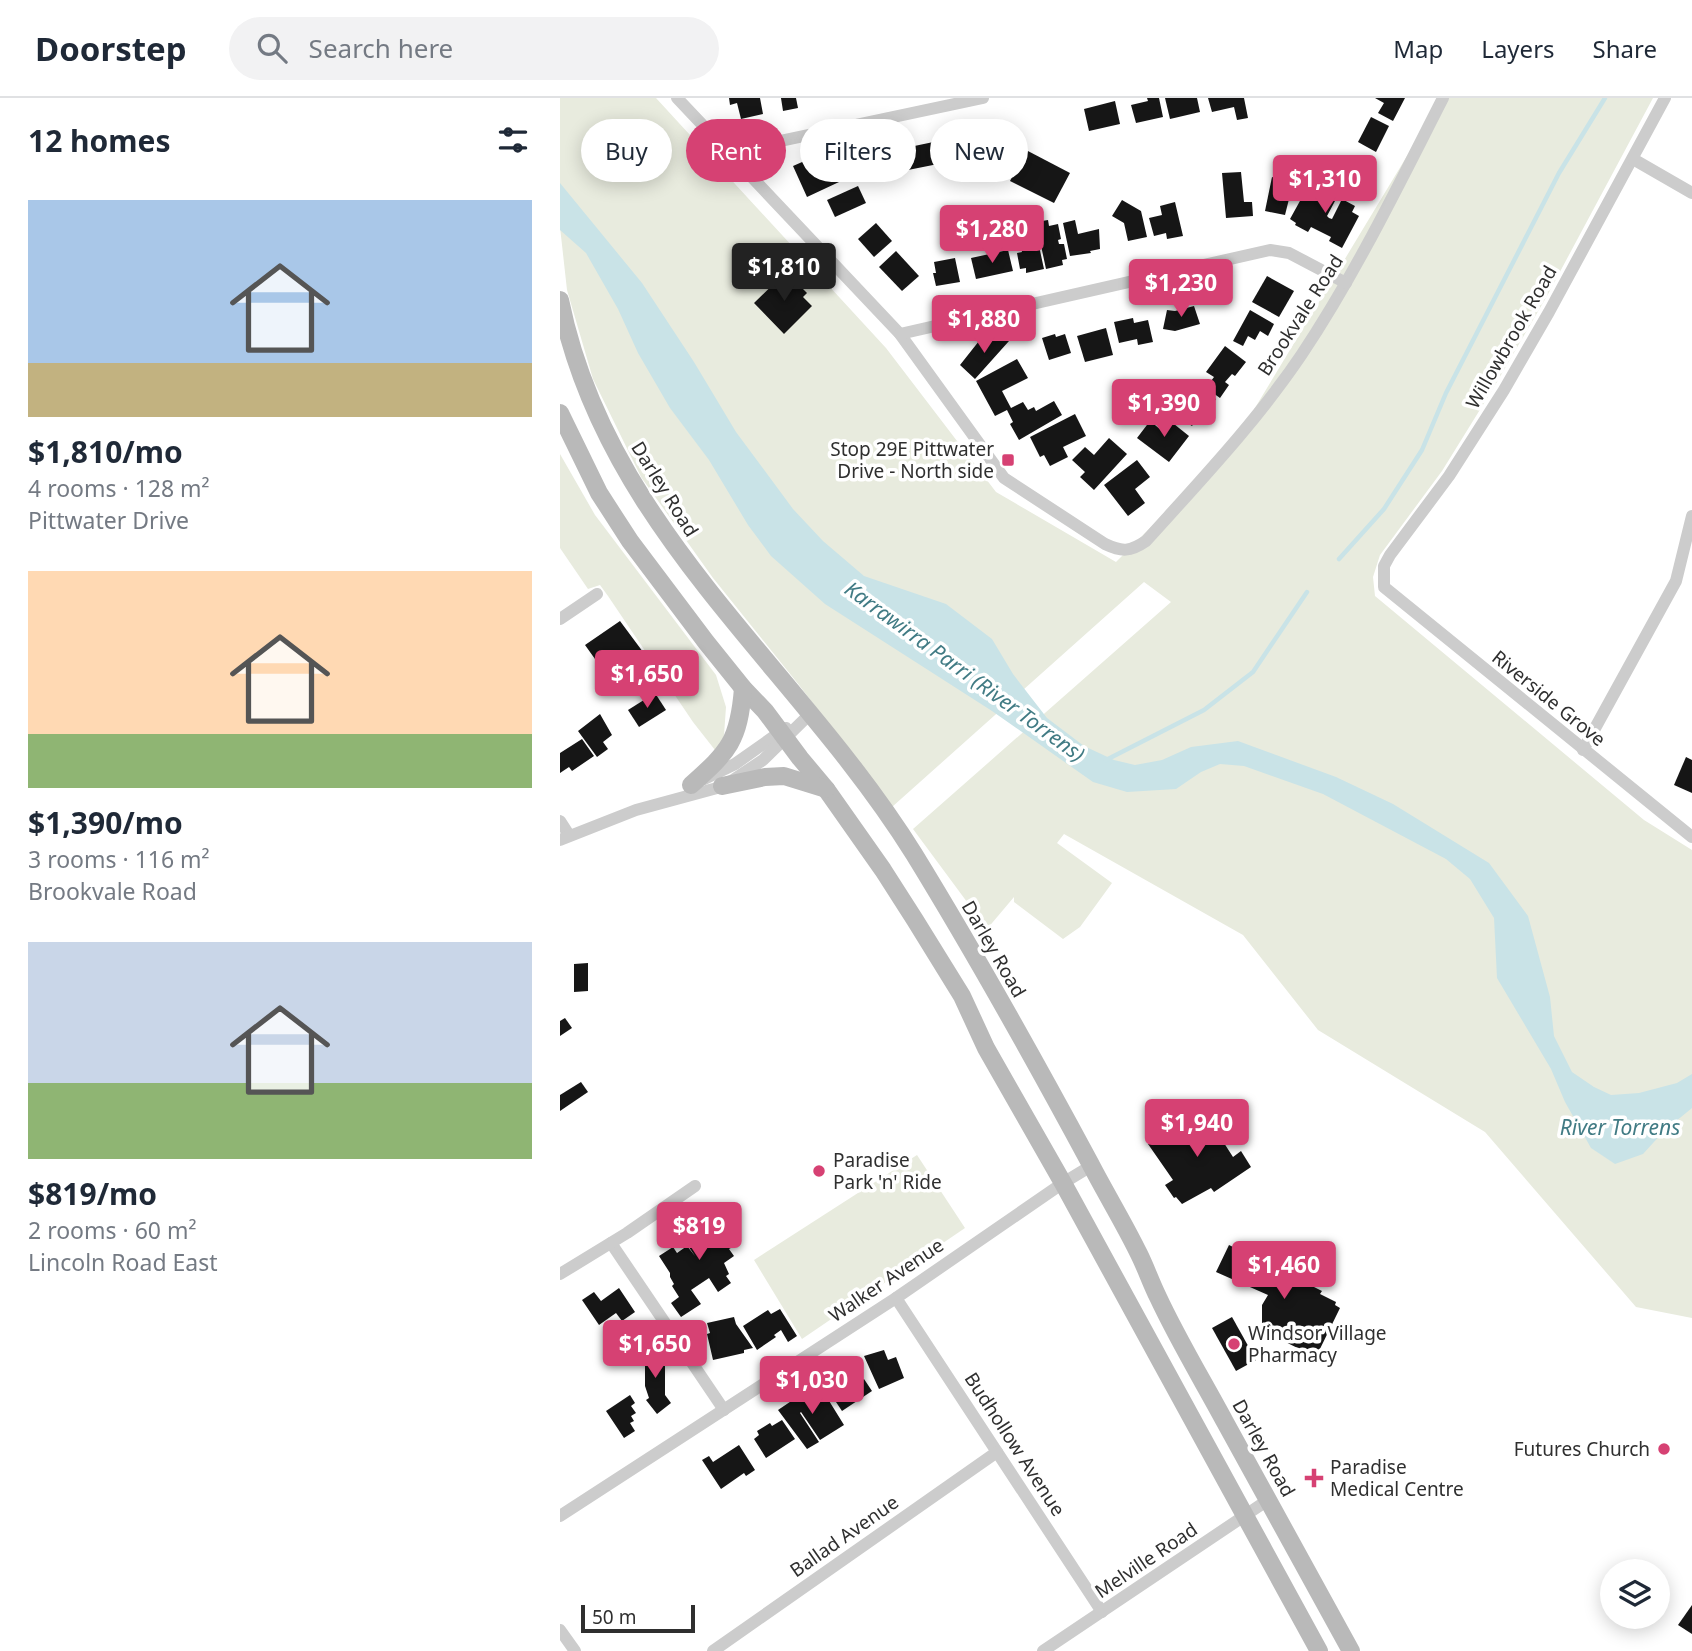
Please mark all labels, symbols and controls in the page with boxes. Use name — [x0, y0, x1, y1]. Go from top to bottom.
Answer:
search box — [229, 17, 719, 80]
text: Doorstep — [35, 26, 187, 71]
icon: search — [253, 29, 291, 67]
text: Search here — [309, 30, 453, 66]
text: Map — [1393, 32, 1443, 65]
text: Layers — [1481, 32, 1555, 65]
text: Share — [1593, 32, 1657, 65]
chip: Buy — [581, 119, 672, 182]
chip: Rent — [686, 119, 786, 182]
chip: Filters — [800, 119, 916, 182]
chip: New — [930, 119, 1028, 182]
text: 12 homes — [28, 120, 171, 161]
icon: filters — [494, 121, 532, 159]
pin: $1,310 — [1268, 156, 1382, 215]
text: $1,310 — [1289, 162, 1361, 194]
pin: $1,280 — [935, 206, 1049, 265]
text: $1,280 — [956, 212, 1028, 244]
pin: $1,810 — [727, 244, 841, 303]
icon: home — [217, 245, 343, 371]
street label: Brookvale Road — [1251, 249, 1349, 381]
text: $1,810 — [748, 250, 820, 282]
pin: $1,230 — [1124, 260, 1238, 319]
street label: Willowbrook Road — [1459, 261, 1563, 413]
text: $1,230 — [1145, 266, 1217, 298]
pin: $1,880 — [927, 296, 1041, 355]
text: $1,880 — [948, 302, 1020, 334]
pin: $1,390 — [1107, 380, 1221, 439]
text: $1,390 — [1128, 386, 1200, 418]
text: $1,810/mo — [28, 431, 183, 472]
street label: Darley Road — [625, 436, 705, 542]
place label: Stop 29E Pittwater Drive - North side — [830, 436, 994, 484]
marker: Stop 29E Pittwater Drive - North side — [1000, 452, 1016, 468]
text: 4 rooms · 128 m² — [28, 472, 210, 504]
text: Pittwater Drive — [28, 504, 189, 536]
water label: Karrawirra Parri (River Torrens) — [839, 574, 1091, 768]
icon: home — [217, 616, 343, 742]
street label: Riverside Grove — [1487, 644, 1611, 752]
pin: $1,650 — [590, 650, 704, 710]
text: $1,650 — [611, 657, 683, 689]
text: $1,390/mo — [28, 802, 183, 843]
text: 3 rooms · 116 m² — [28, 843, 210, 875]
text: Brookvale Road — [28, 875, 197, 907]
street label: Darley Road — [956, 896, 1032, 1002]
icon: home — [217, 987, 343, 1113]
pin: $1,940 — [1140, 1100, 1254, 1159]
text: $1,940 — [1161, 1106, 1233, 1138]
water label: River Torrens — [1560, 1113, 1680, 1141]
place label: Paradise Park 'n' Ride — [833, 1147, 942, 1195]
marker: Paradise Park 'n' Ride — [811, 1163, 827, 1179]
text: $819/mo — [28, 1173, 157, 1214]
pin: $819 — [658, 1202, 740, 1262]
text: $819 — [673, 1209, 725, 1241]
text: 2 rooms · 60 m² — [28, 1214, 197, 1246]
street label: Walker Avenue — [824, 1232, 948, 1328]
pin: $1,460 — [1227, 1242, 1341, 1301]
text: Lincoln Road East — [28, 1246, 218, 1278]
text: $1,460 — [1248, 1248, 1320, 1280]
pin: $1,650 — [598, 1320, 712, 1380]
place label: Windsor Village Pharmacy — [1248, 1320, 1387, 1368]
text: $1,650 — [619, 1327, 691, 1359]
marker: Windsor Village Pharmacy — [1226, 1336, 1242, 1352]
pin: $1,030 — [755, 1356, 869, 1416]
text: $1,030 — [776, 1363, 848, 1395]
street label: Budhollow Avenue — [959, 1367, 1071, 1521]
street label: Darley Road — [1226, 1395, 1302, 1501]
place label: Futures Church — [1514, 1436, 1650, 1462]
marker: Futures Church — [1656, 1441, 1672, 1457]
place label: Paradise Medical Centre — [1330, 1454, 1464, 1502]
marker: Paradise Medical Centre — [1304, 1468, 1324, 1488]
street label: Ballad Avenue — [785, 1489, 903, 1583]
street label: Melville Road — [1090, 1516, 1202, 1604]
map controls — [1600, 1559, 1670, 1629]
button: layers — [1600, 1559, 1670, 1629]
scale bar — [581, 1602, 695, 1634]
text: 50 m — [592, 1604, 636, 1630]

